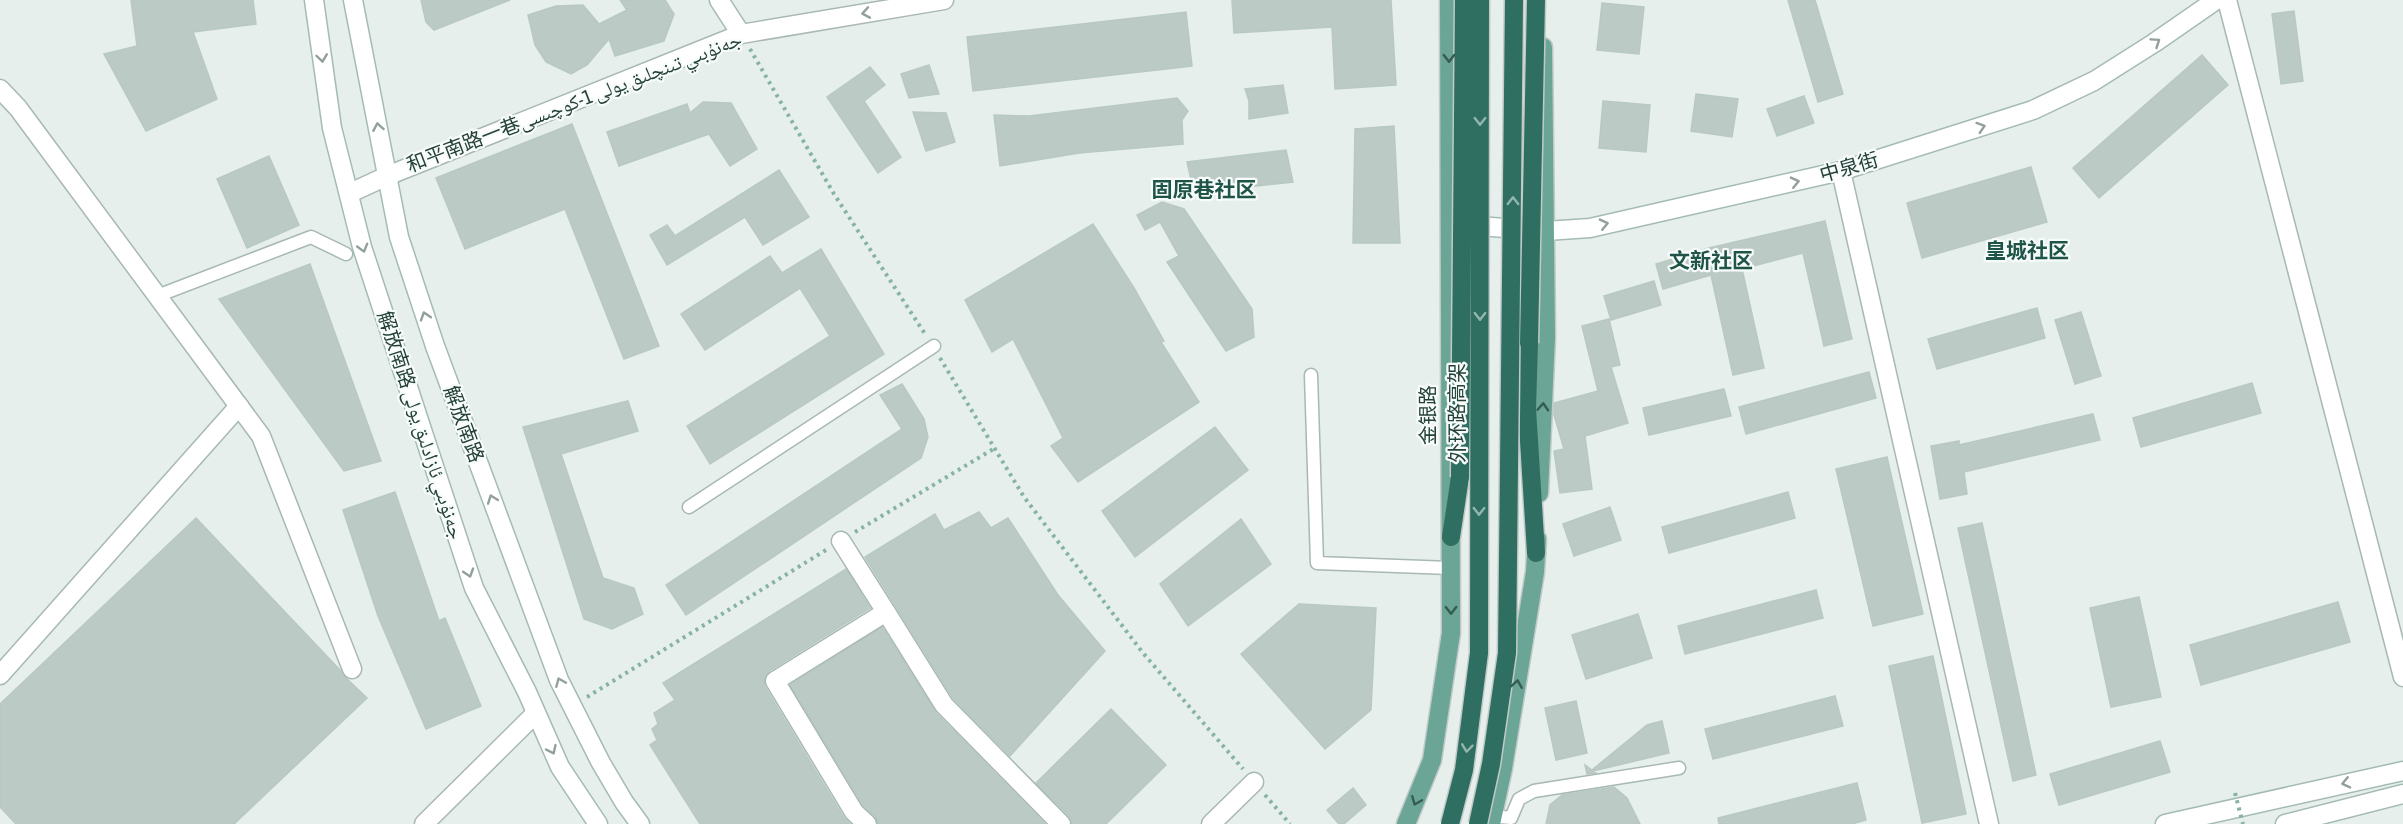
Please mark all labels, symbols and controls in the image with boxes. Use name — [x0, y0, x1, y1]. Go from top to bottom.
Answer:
one-way arrow — [861, 7, 870, 19]
street label: 和平南路一巷جەنۇبىي تىنچلىق يولى 1-كوچىسى — [403, 27, 747, 181]
one-way arrow — [2149, 38, 2160, 49]
one-way arrow — [316, 53, 328, 62]
one-way arrow — [1443, 54, 1455, 63]
one-way arrow — [1474, 117, 1486, 126]
one-way arrow — [1975, 121, 1986, 134]
one-way arrow — [372, 123, 385, 133]
street label: 中泉街 — [1817, 147, 1881, 186]
one-way arrow — [1789, 176, 1799, 189]
district label: 固原巷社区 — [1152, 177, 1257, 201]
one-way arrow — [1507, 197, 1519, 206]
one-way arrow — [1599, 219, 1609, 232]
district label: 皇城社区 — [1985, 238, 2069, 262]
one-way arrow — [356, 242, 368, 253]
district label: 文新社区 — [1669, 248, 1753, 272]
street label: 解放南路 جەنۇبىي ئازادلىق يولى — [369, 308, 469, 544]
one-way arrow — [420, 311, 432, 322]
one-way arrow — [1474, 312, 1486, 321]
street label: 外环路高架 — [1445, 363, 1468, 463]
street label: 解放南路 — [440, 382, 489, 465]
street label: 金银路 — [1416, 385, 1439, 445]
one-way arrow — [1536, 402, 1549, 411]
one-way arrow — [486, 494, 499, 505]
one-way arrow — [1473, 507, 1485, 516]
one-way arrow — [462, 567, 475, 578]
one-way arrow — [1445, 606, 1457, 615]
one-way arrow — [555, 677, 567, 688]
one-way arrow — [1510, 679, 1522, 689]
one-way arrow — [544, 743, 556, 754]
one-way arrow — [1462, 743, 1474, 752]
one-way arrow — [2341, 776, 2351, 789]
one-way arrow — [1410, 795, 1423, 806]

